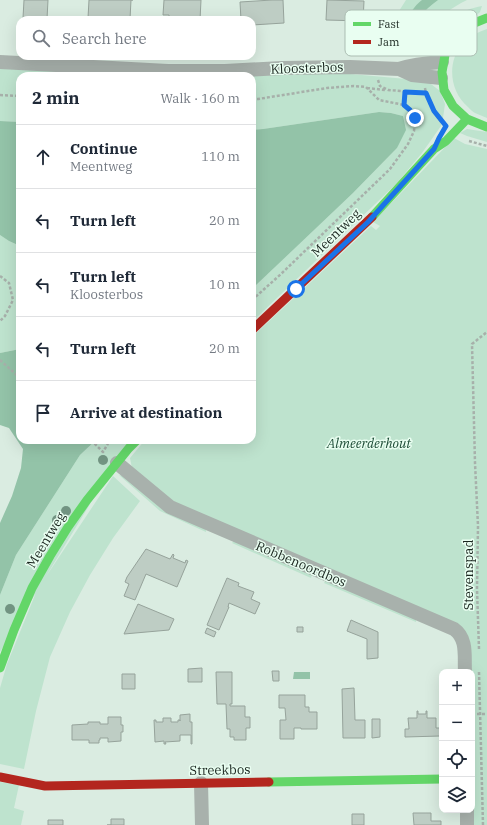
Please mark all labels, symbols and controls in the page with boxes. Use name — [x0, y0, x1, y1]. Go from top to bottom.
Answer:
legend — [345, 10, 477, 56]
search box — [16, 16, 256, 60]
text: Fast — [378, 17, 400, 31]
icon: search — [30, 27, 52, 49]
text: Search here — [62, 29, 147, 48]
text: Jam — [378, 35, 400, 49]
street label: Kloosterbos — [270, 58, 344, 78]
text: 2 min — [32, 87, 80, 109]
text: Walk · 160 m — [161, 90, 240, 107]
route end — [406, 109, 424, 127]
text: Continue — [70, 139, 137, 158]
icon: ahead — [32, 146, 54, 168]
text: 110 m — [201, 148, 240, 165]
text: Meentweg — [70, 158, 132, 175]
street label: Meentweg — [308, 205, 364, 261]
icon: left — [32, 210, 54, 232]
text: Turn left — [70, 211, 136, 230]
text: 20 m — [209, 212, 240, 229]
text: Turn left — [70, 267, 136, 286]
icon: left — [32, 274, 54, 296]
text: 10 m — [209, 276, 240, 293]
route start — [287, 280, 305, 298]
text: Kloosterbos — [70, 286, 143, 303]
icon: left — [32, 338, 54, 360]
text: Turn left — [70, 339, 136, 358]
text: 20 m — [209, 340, 240, 357]
icon: arrive — [32, 402, 54, 424]
text: Arrive at destination — [70, 403, 222, 422]
park label: Almeerderhout — [326, 435, 411, 452]
street label: Meentweg — [23, 509, 69, 571]
street label: Robbenoordbos — [253, 537, 349, 591]
street label: Stevenspad — [460, 540, 477, 610]
map controls — [439, 669, 475, 813]
button: + — [439, 669, 475, 705]
button: − — [439, 705, 475, 741]
button: locate — [439, 741, 475, 777]
street label: Streekbos — [189, 761, 251, 779]
button: layers — [439, 777, 475, 813]

